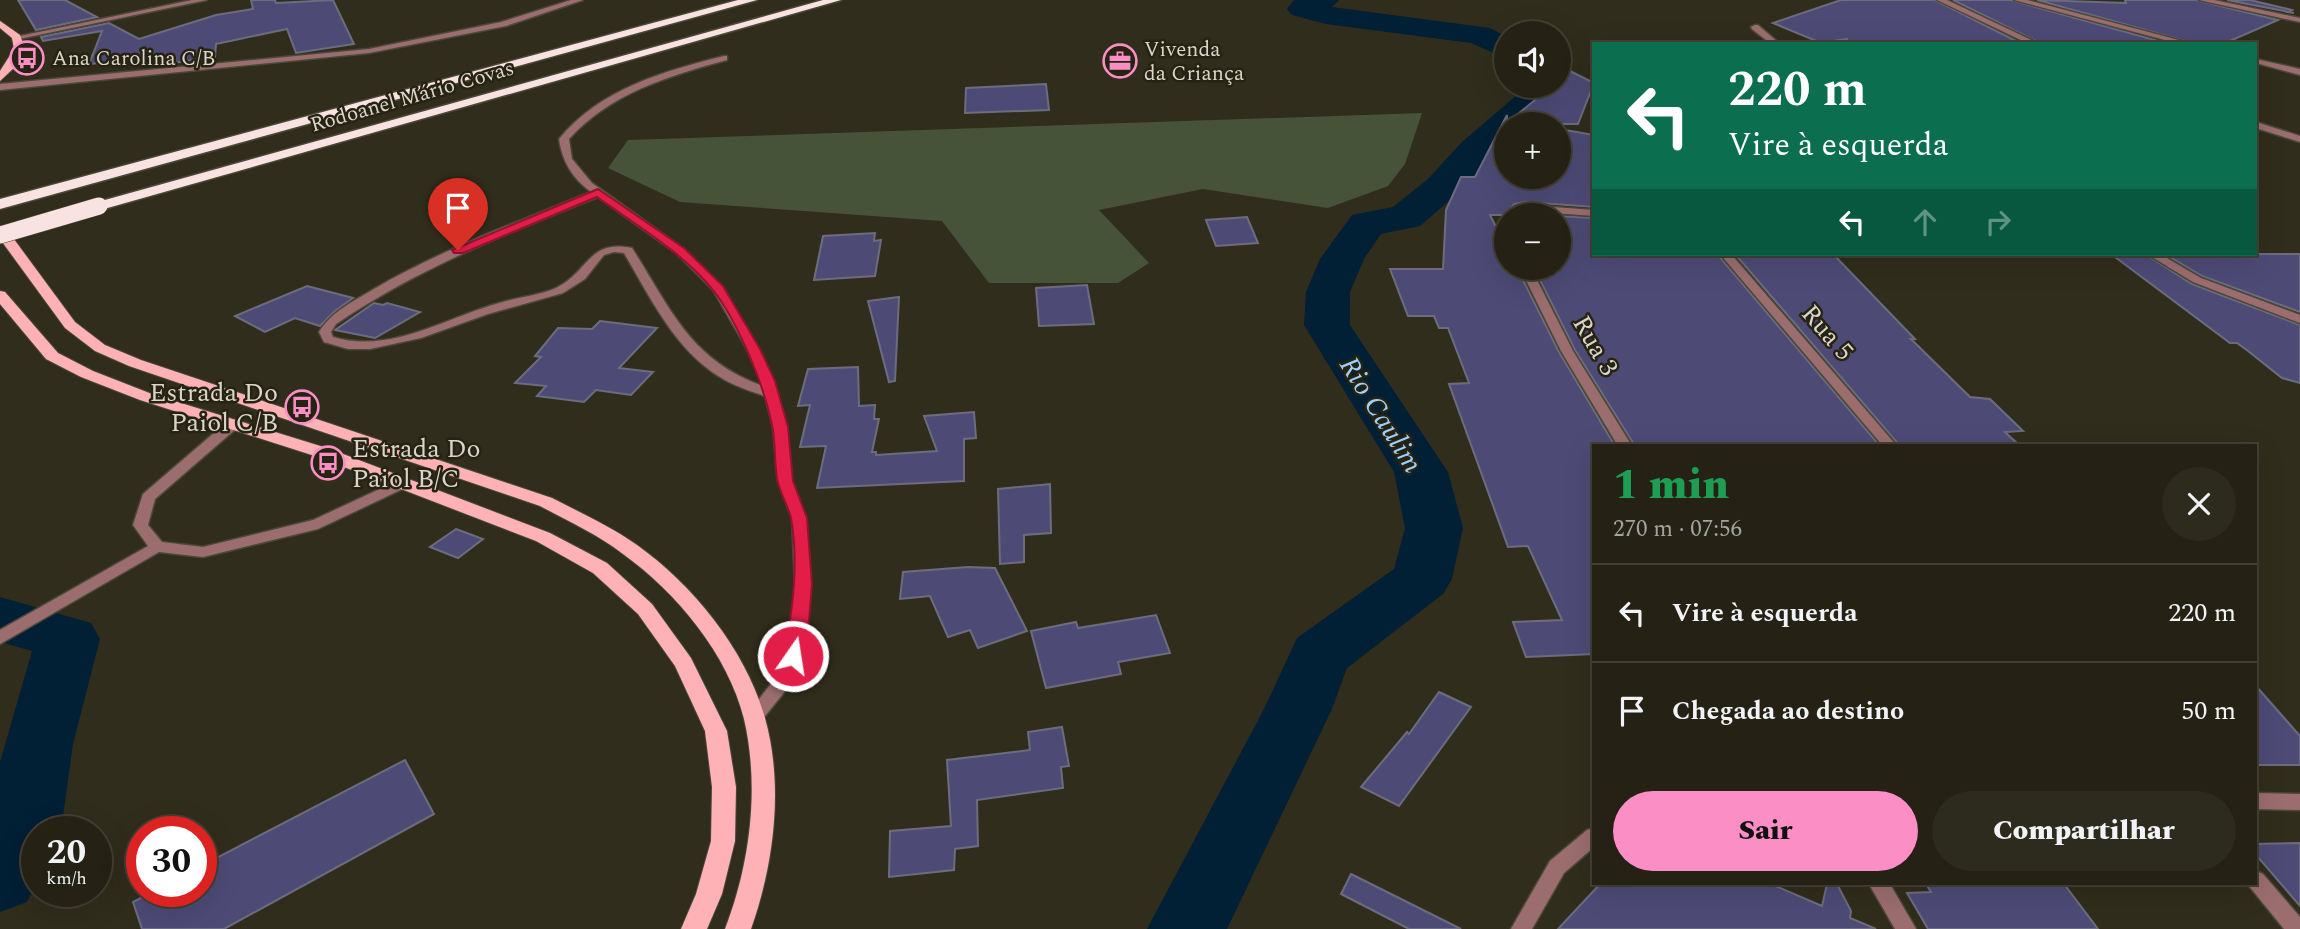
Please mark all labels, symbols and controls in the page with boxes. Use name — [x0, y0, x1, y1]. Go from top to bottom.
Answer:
map controls — [1494, 21, 1571, 280]
button: sound — [1494, 21, 1571, 98]
place label: Vivenda da Criança — [1144, 34, 1245, 90]
bus stop icon: Ana Carolina C/B — [8, 39, 46, 77]
office icon: Vivenda da Criança — [1101, 42, 1139, 80]
place label: Ana Carolina C/B — [52, 43, 215, 75]
street label: Rodoanel Mário Covas — [307, 53, 518, 141]
text: 220 m — [1728, 53, 1867, 128]
icon: left — [1613, 70, 1704, 161]
button: + — [1494, 112, 1571, 189]
text: Vire à esquerda — [1728, 121, 1948, 170]
pin — [428, 178, 488, 250]
icon: arrive — [439, 189, 477, 227]
button: − — [1494, 203, 1571, 280]
icon: left — [1833, 203, 1871, 241]
icon: ahead — [1906, 203, 1944, 241]
icon: right — [1979, 203, 2017, 241]
street label: Rua 5 — [1791, 295, 1863, 370]
street label: Rua 3 — [1562, 308, 1628, 383]
water label: Rio Caulim — [1328, 348, 1434, 482]
place label: Estrada Do Paiol C/B — [149, 373, 278, 443]
bus stop icon: Estrada Do Paiol C/B — [283, 388, 321, 426]
place label: Estrada Do Paiol B/C — [352, 429, 481, 499]
bus stop icon: Estrada Do Paiol B/C — [309, 444, 347, 482]
text: 1 min — [1613, 454, 1729, 517]
button: close — [2162, 467, 2236, 541]
text: 270 m · 07:56 — [1613, 512, 1742, 547]
text: Vire à esquerda — [1672, 593, 1858, 633]
text: 220 m — [2168, 593, 2236, 633]
icon: left — [1613, 594, 1651, 632]
position arrow — [756, 619, 830, 693]
text: Chegada ao destino — [1672, 691, 1904, 731]
text: 50 m — [2181, 691, 2236, 731]
icon: arrive — [1613, 692, 1651, 730]
button: Sair — [1613, 791, 1918, 871]
button: Compartilhar — [1932, 791, 2236, 871]
speed limit sign: 30 — [126, 816, 217, 907]
text: 20 — [47, 826, 86, 879]
text: km/h — [46, 865, 87, 892]

